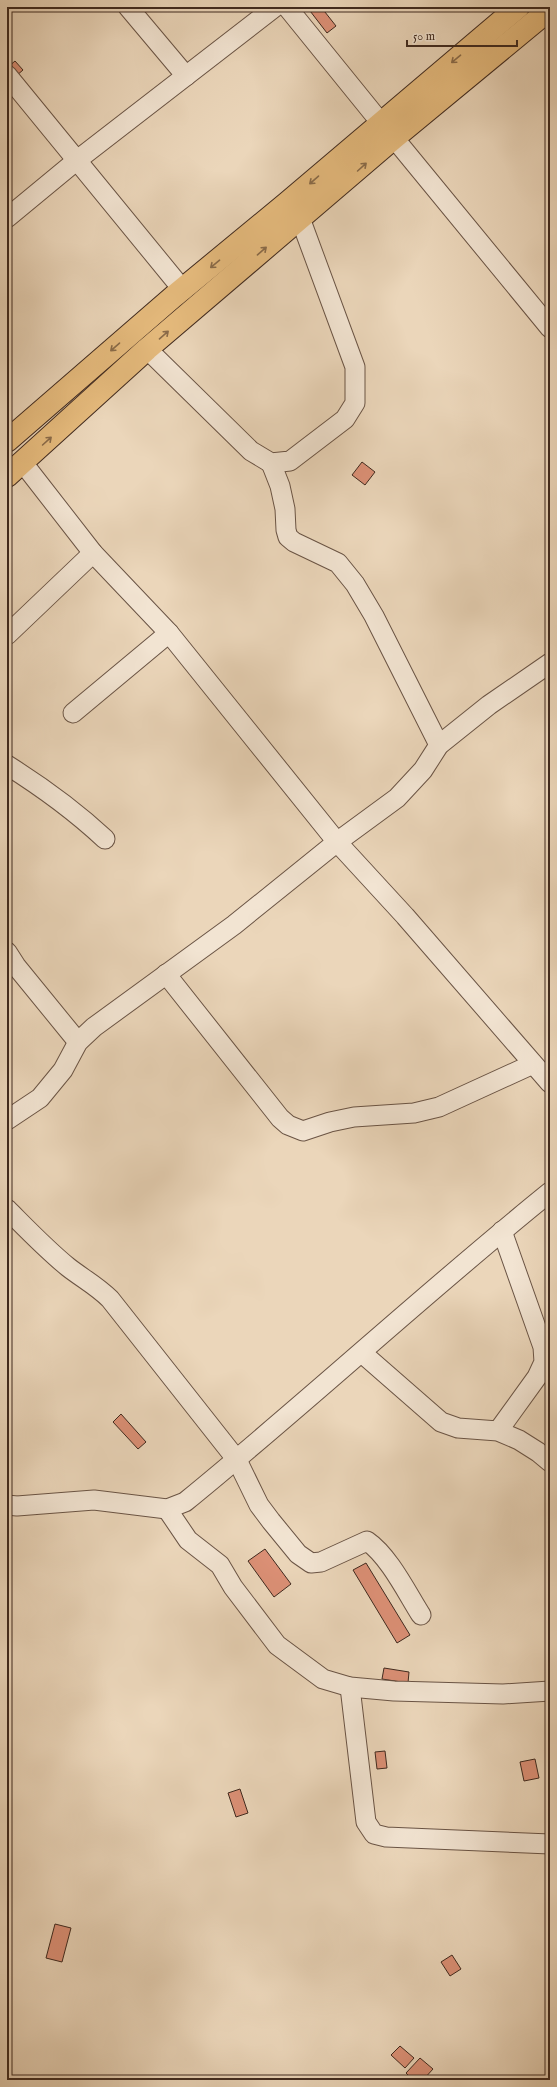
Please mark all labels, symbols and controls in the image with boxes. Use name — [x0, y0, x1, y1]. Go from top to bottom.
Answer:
scale bar — [407, 22, 517, 48]
text: 50 m — [413, 29, 435, 44]
one-way arrow — [451, 55, 461, 64]
one-way arrow — [357, 162, 367, 171]
one-way arrow — [309, 176, 320, 185]
one-way arrow — [257, 246, 268, 255]
one-way arrow — [209, 259, 220, 268]
one-way arrow — [158, 331, 169, 340]
one-way arrow — [110, 342, 120, 352]
one-way arrow — [42, 437, 52, 446]

